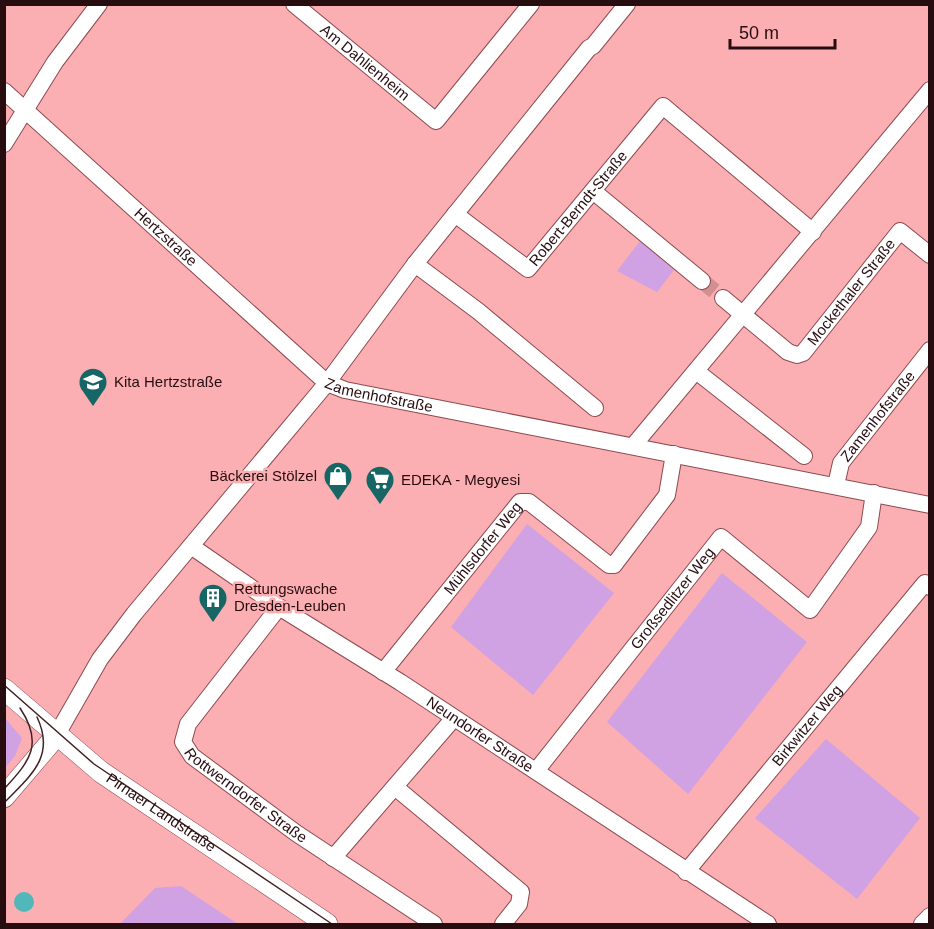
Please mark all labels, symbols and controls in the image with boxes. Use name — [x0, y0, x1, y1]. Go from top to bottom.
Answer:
scale bar — [730, 12, 835, 50]
street label: Am Dahlienheim — [317, 21, 413, 104]
text: 50 m — [739, 23, 779, 43]
street label: Robert-Berndt-Straße — [525, 147, 630, 269]
street label: Hertzstraße — [131, 204, 201, 269]
street label: Mockethaler Straße — [804, 235, 898, 348]
school or university icon: Kita Hertzstraße — [77, 366, 109, 408]
street label: Zamenhofstraße — [837, 367, 918, 464]
place label: Kita Hertzstraße — [114, 373, 222, 390]
street label: Zamenhofstraße — [323, 374, 434, 415]
shop icon: Bäckerei Stölzel — [322, 460, 354, 502]
supermarket icon: EDEKA - Megyesi — [364, 464, 396, 506]
place label: Bäckerei Stölzel — [209, 467, 317, 484]
place label: EDEKA - Megyesi — [401, 471, 520, 488]
street label: Mühlsdorfer Weg — [440, 498, 525, 598]
street label: Großsedlitzer Weg — [627, 544, 717, 652]
place label: Rettungswache Dresden-Leuben — [234, 580, 346, 614]
building icon: Rettungswache Dresden-Leuben — [197, 582, 229, 624]
street label: Birkwitzer Weg — [768, 681, 845, 769]
street label: Neundorfer Straße — [424, 693, 537, 775]
street label: Rottwerndorfer Straße — [181, 745, 310, 846]
street label: Pirnaer Landstraße — [103, 769, 219, 855]

